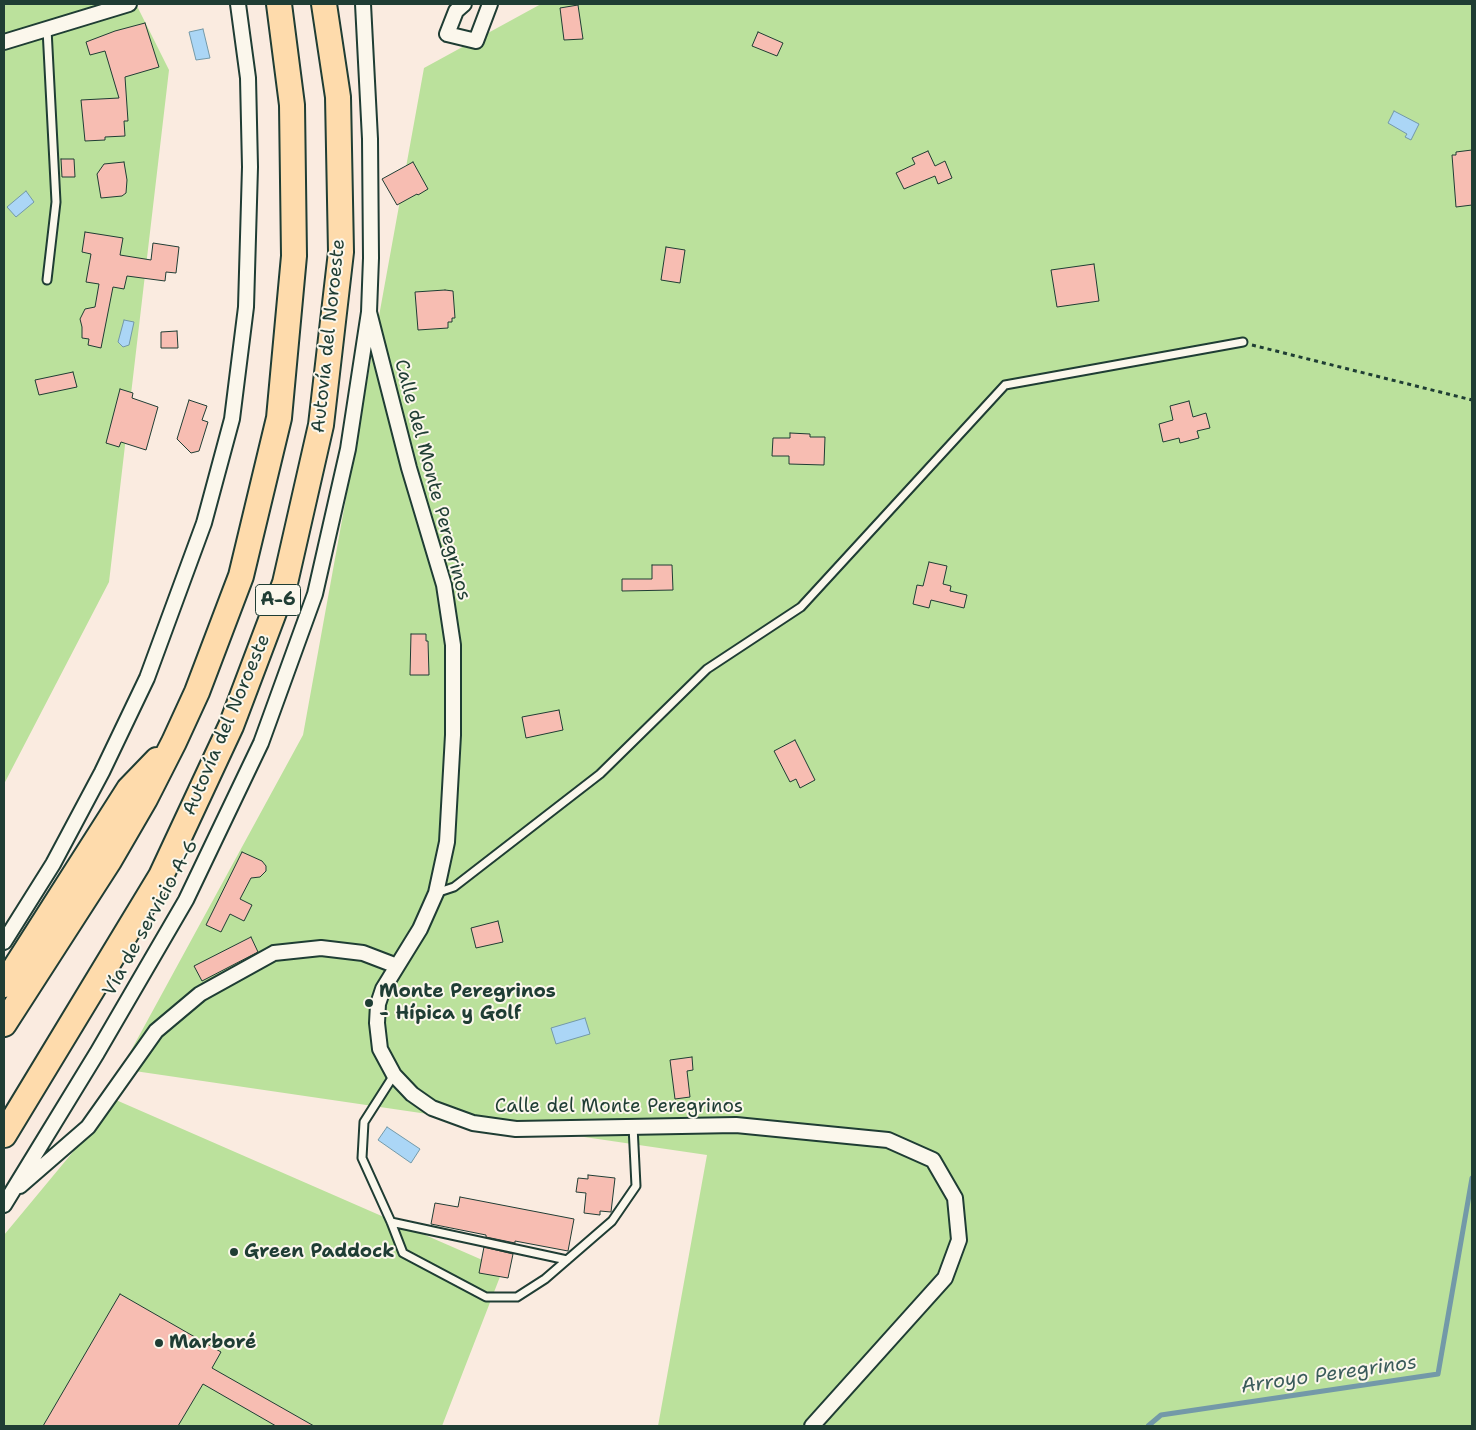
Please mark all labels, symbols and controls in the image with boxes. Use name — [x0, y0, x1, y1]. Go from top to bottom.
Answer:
street label: Autovía del Noroeste — [307, 238, 351, 434]
street label: Calle del Monte Peregrinos — [389, 357, 475, 603]
road number: A-6 — [256, 584, 300, 616]
street label: Autovía del Noroeste — [178, 631, 276, 819]
street label: Vía de servicio A-6 — [98, 836, 204, 1000]
place label: Monte Peregrinos - Hípica y Golf — [379, 981, 556, 1025]
marker: Monte Peregrinos - Hípica y Golf — [363, 997, 375, 1009]
street label: Calle del Monte Peregrinos — [495, 1096, 743, 1118]
place label: Green Paddock — [244, 1241, 395, 1263]
marker: Green Paddock — [228, 1246, 240, 1258]
place label: Marboré — [169, 1332, 256, 1354]
marker: Marboré — [153, 1337, 165, 1349]
water label: Arroyo Peregrinos — [1240, 1351, 1418, 1399]

